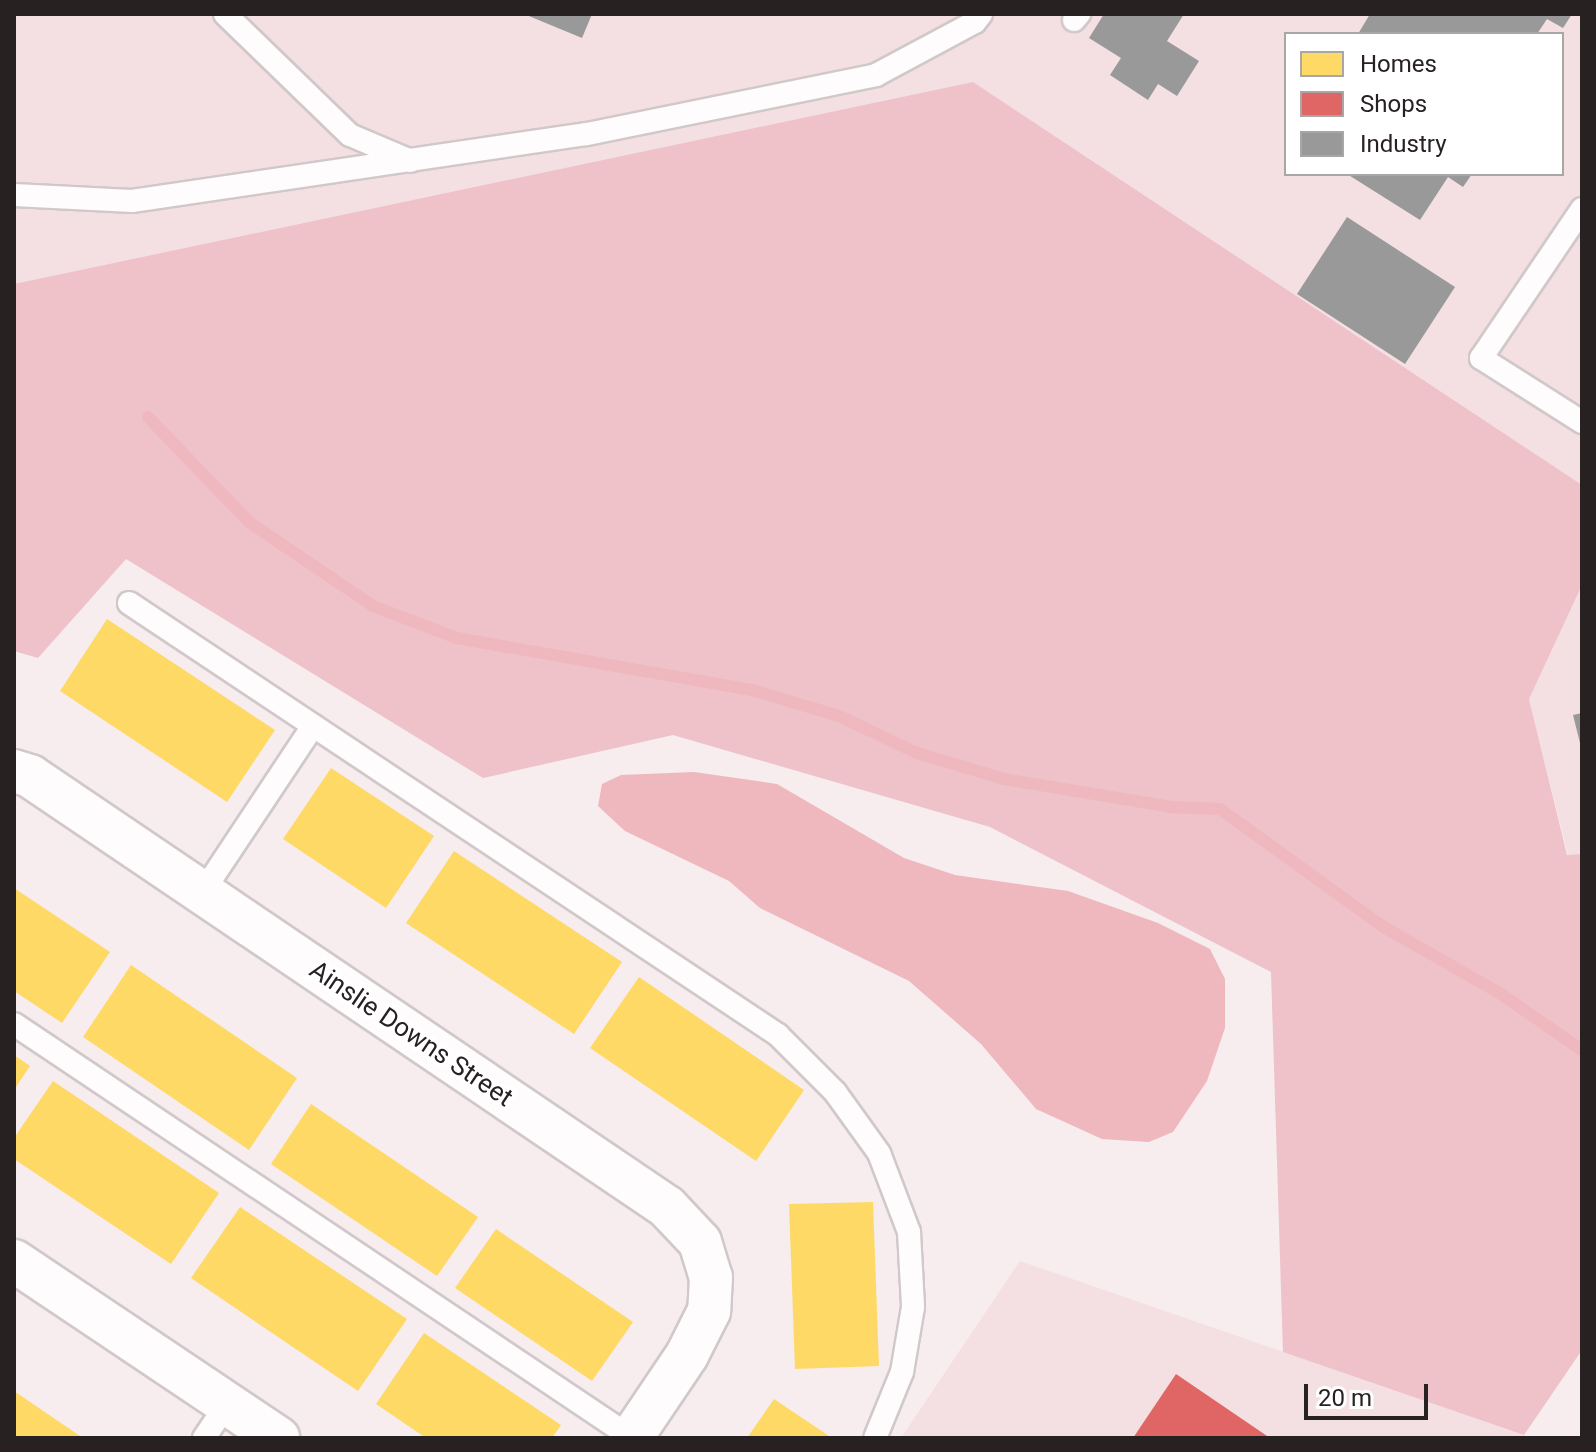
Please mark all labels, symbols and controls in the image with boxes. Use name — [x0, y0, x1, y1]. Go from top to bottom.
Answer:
legend — [1284, 32, 1564, 176]
text: Homes — [1360, 50, 1437, 78]
text: Shops — [1360, 90, 1427, 118]
text: Industry — [1360, 130, 1446, 158]
street label: Ainslie Downs Street — [304, 954, 518, 1114]
scale bar — [1308, 1368, 1432, 1418]
text: 20 m — [1318, 1384, 1372, 1412]

